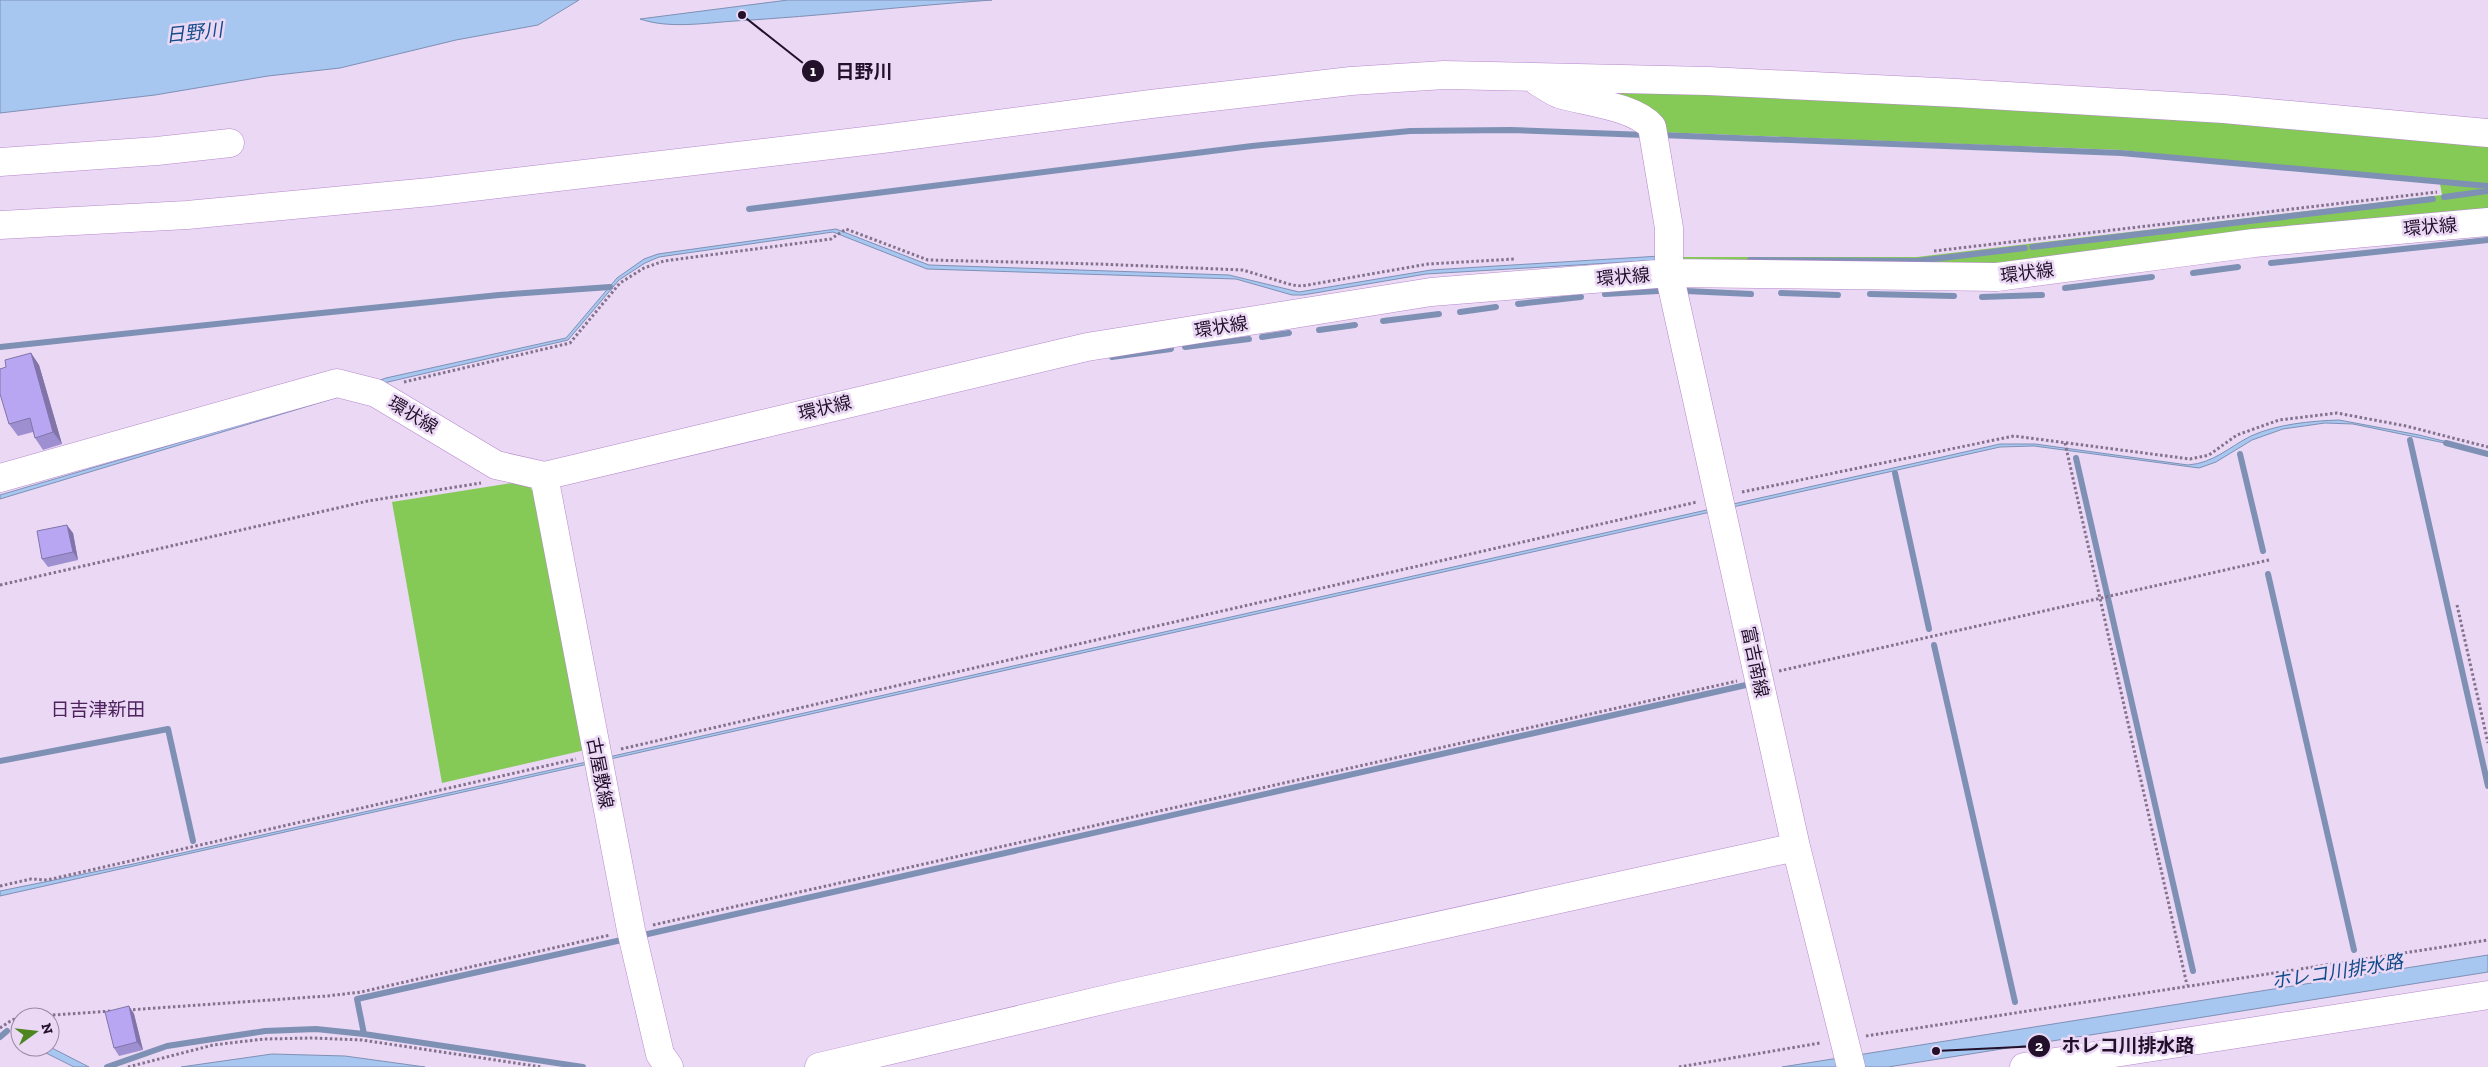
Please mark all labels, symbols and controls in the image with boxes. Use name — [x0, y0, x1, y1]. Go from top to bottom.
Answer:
water label: 日野川 — [164, 18, 226, 47]
callout: 日野川 — [801, 54, 903, 88]
text: 日野川 — [835, 60, 893, 83]
text: 1 — [810, 62, 816, 80]
street label: 環状線 — [2402, 214, 2458, 240]
street label: 環状線 — [1999, 259, 2055, 287]
street label: 環状線 — [1595, 264, 1651, 290]
street label: 環状線 — [1193, 312, 1249, 342]
street label: 環状線 — [796, 391, 854, 425]
street label: 環状線 — [384, 392, 442, 438]
street label: 富吉南線 — [1737, 624, 1773, 700]
district label: 日吉津新田 — [50, 698, 146, 721]
street label: 古屋敷線 — [582, 736, 618, 810]
water label: ホレコ川排水路 — [2270, 949, 2407, 993]
north arrow — [10, 1007, 60, 1057]
text: N — [37, 1021, 57, 1036]
callout: ホレコ川排水路 — [2027, 1029, 2205, 1063]
text: ホレコ川排水路 — [2061, 1034, 2195, 1057]
text: 2 — [2035, 1037, 2043, 1055]

